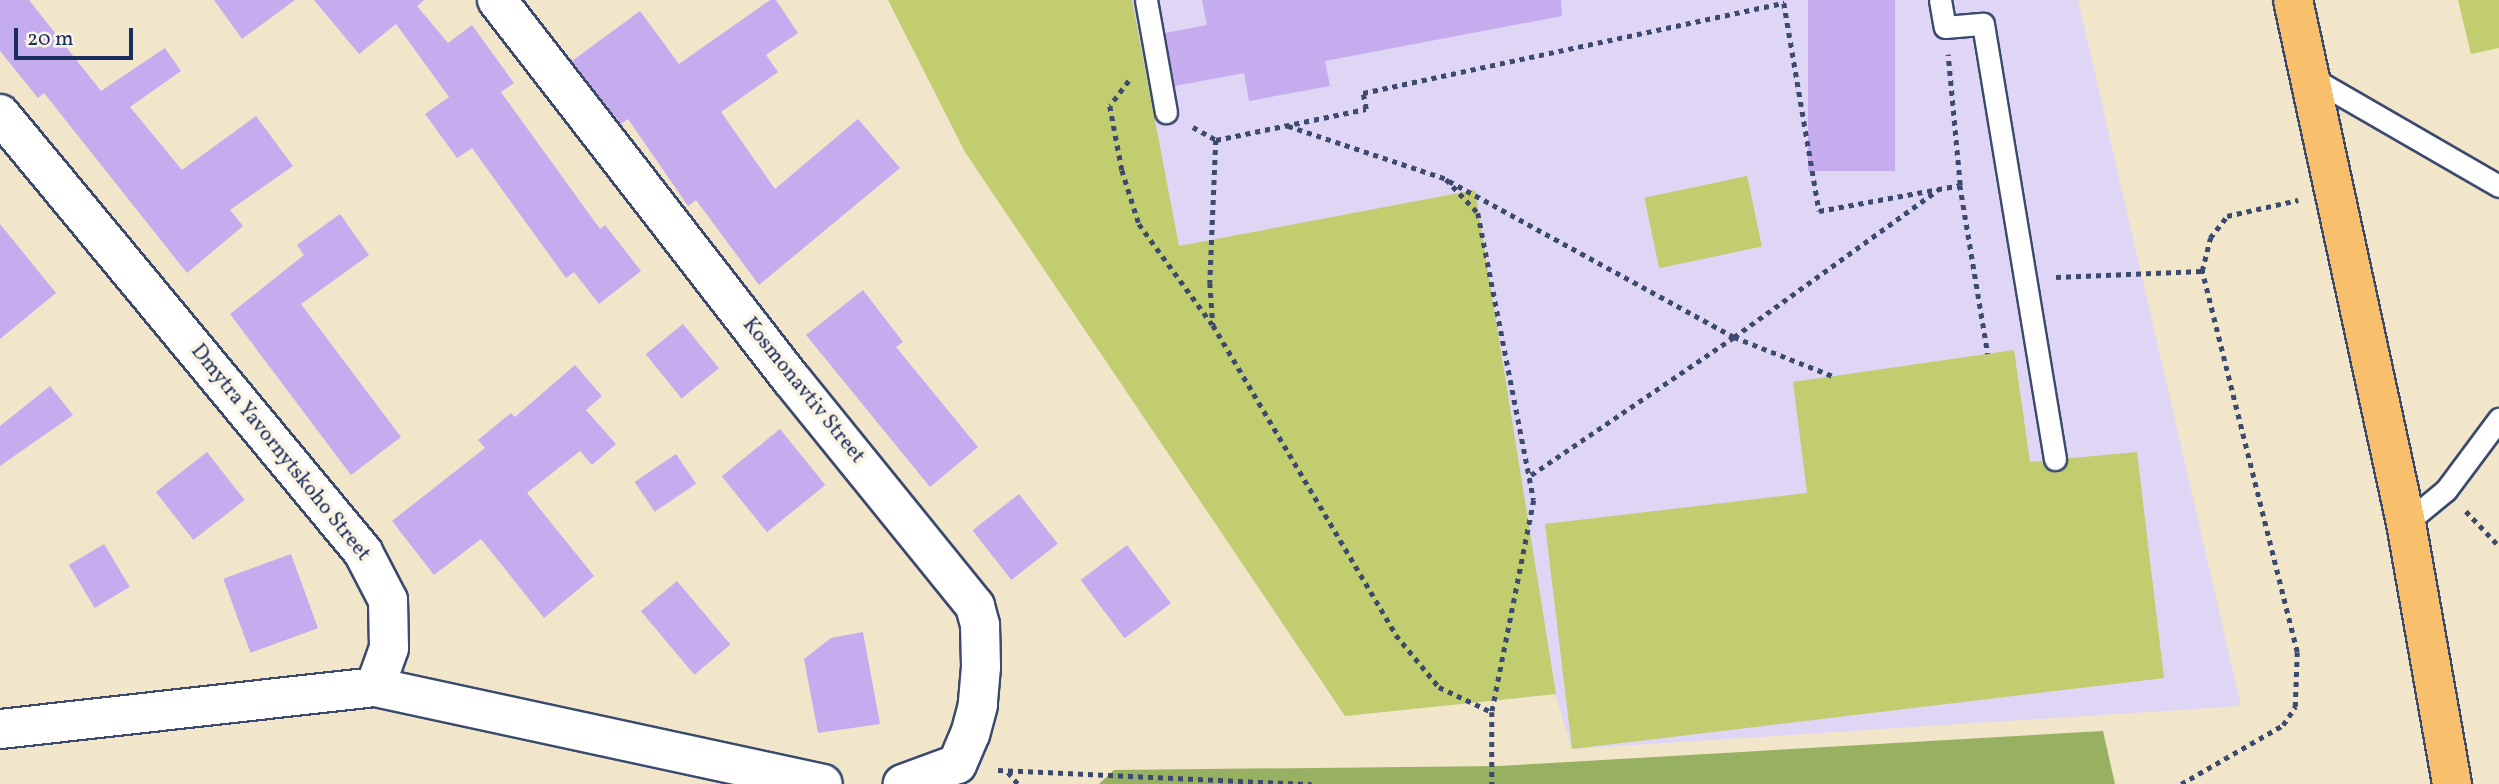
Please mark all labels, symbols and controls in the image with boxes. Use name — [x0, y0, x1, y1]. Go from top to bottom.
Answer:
scale bar — [18, 14, 136, 58]
text: 20 m — [27, 25, 73, 54]
street label: Kosmonavtiv Street — [736, 313, 870, 469]
street label: Dmytra Yavornytskoho Street — [185, 339, 375, 567]

